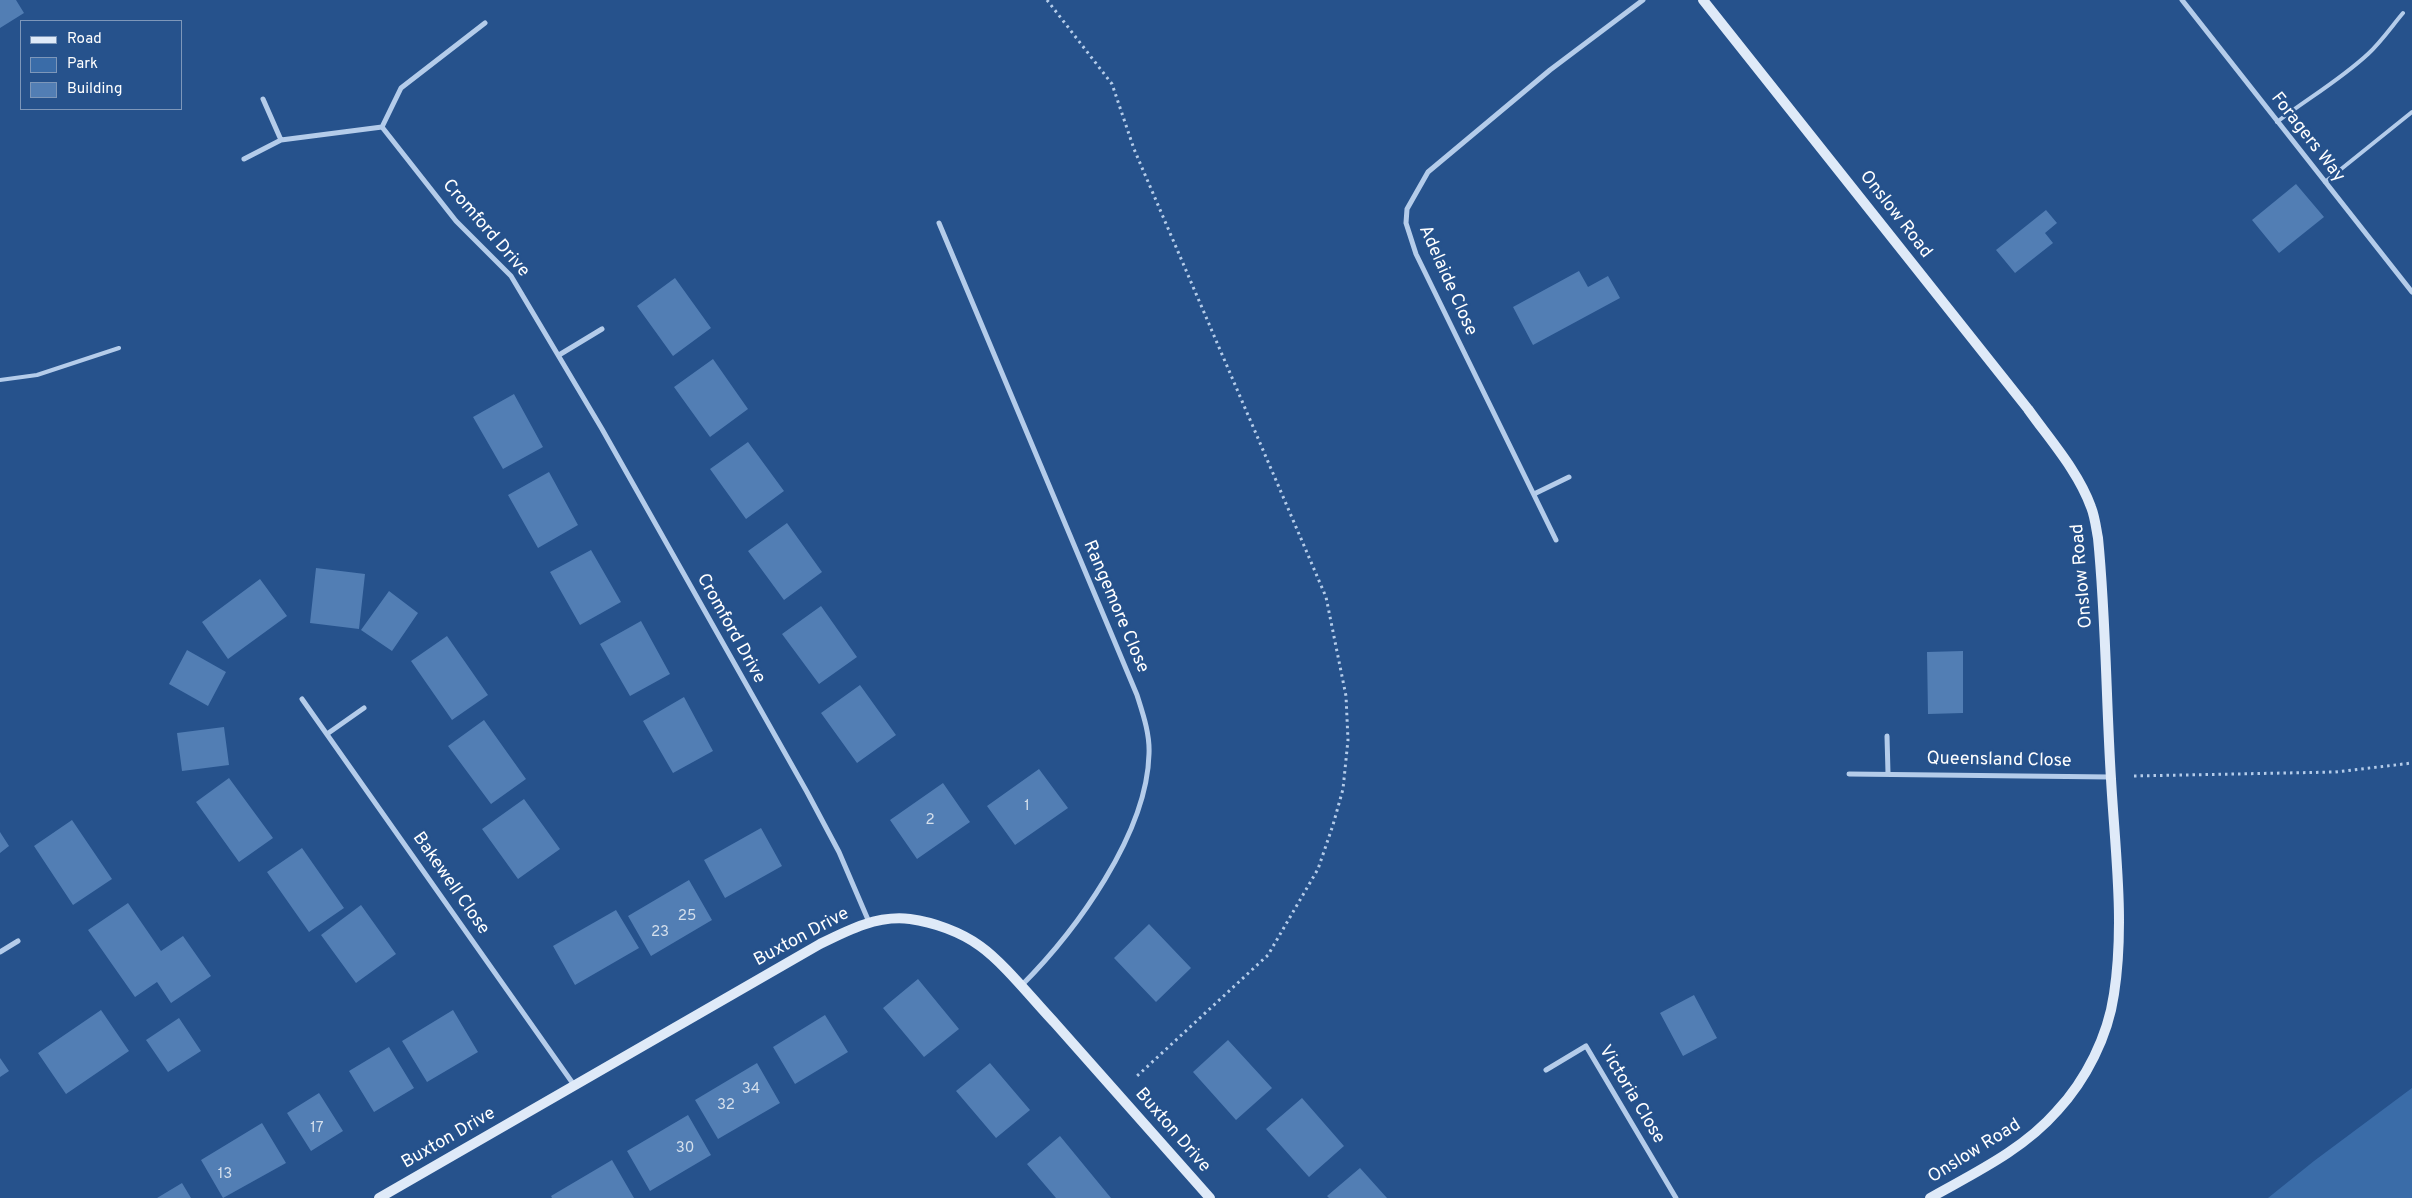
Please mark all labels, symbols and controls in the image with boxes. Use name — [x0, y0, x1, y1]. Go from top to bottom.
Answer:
legend — [20, 20, 182, 110]
text: Road — [67, 30, 102, 49]
text: Park — [67, 55, 98, 74]
text: Building — [67, 80, 122, 99]
street label: Foragers Way — [2265, 89, 2349, 187]
street label: Onslow Road — [1854, 167, 1936, 263]
street label: Cromford Drive — [437, 176, 533, 282]
street label: Adelaide Close — [1413, 222, 1481, 340]
street label: Onslow Road — [2068, 523, 2098, 629]
street label: Rangemore Close — [1077, 537, 1153, 677]
street label: Cromford Drive — [691, 570, 769, 688]
street label: Queensland Close — [1926, 749, 2072, 773]
house number: 1 — [1024, 798, 1030, 816]
house number: 2 — [925, 812, 935, 830]
street label: Bakewell Close — [407, 829, 493, 939]
street label: Buxton Drive — [751, 904, 853, 972]
house number: 25 — [678, 908, 696, 926]
house number: 23 — [651, 924, 669, 942]
street label: Victoria Close — [1593, 1042, 1669, 1148]
house number: 34 — [742, 1081, 760, 1099]
street label: Buxton Drive — [1129, 1084, 1215, 1178]
house number: 32 — [717, 1097, 735, 1115]
street label: Buxton Drive — [398, 1103, 500, 1175]
street label: Onslow Road — [1925, 1115, 2025, 1189]
house number: 17 — [310, 1120, 324, 1138]
house number: 30 — [676, 1140, 694, 1158]
house number: 13 — [218, 1166, 232, 1184]

